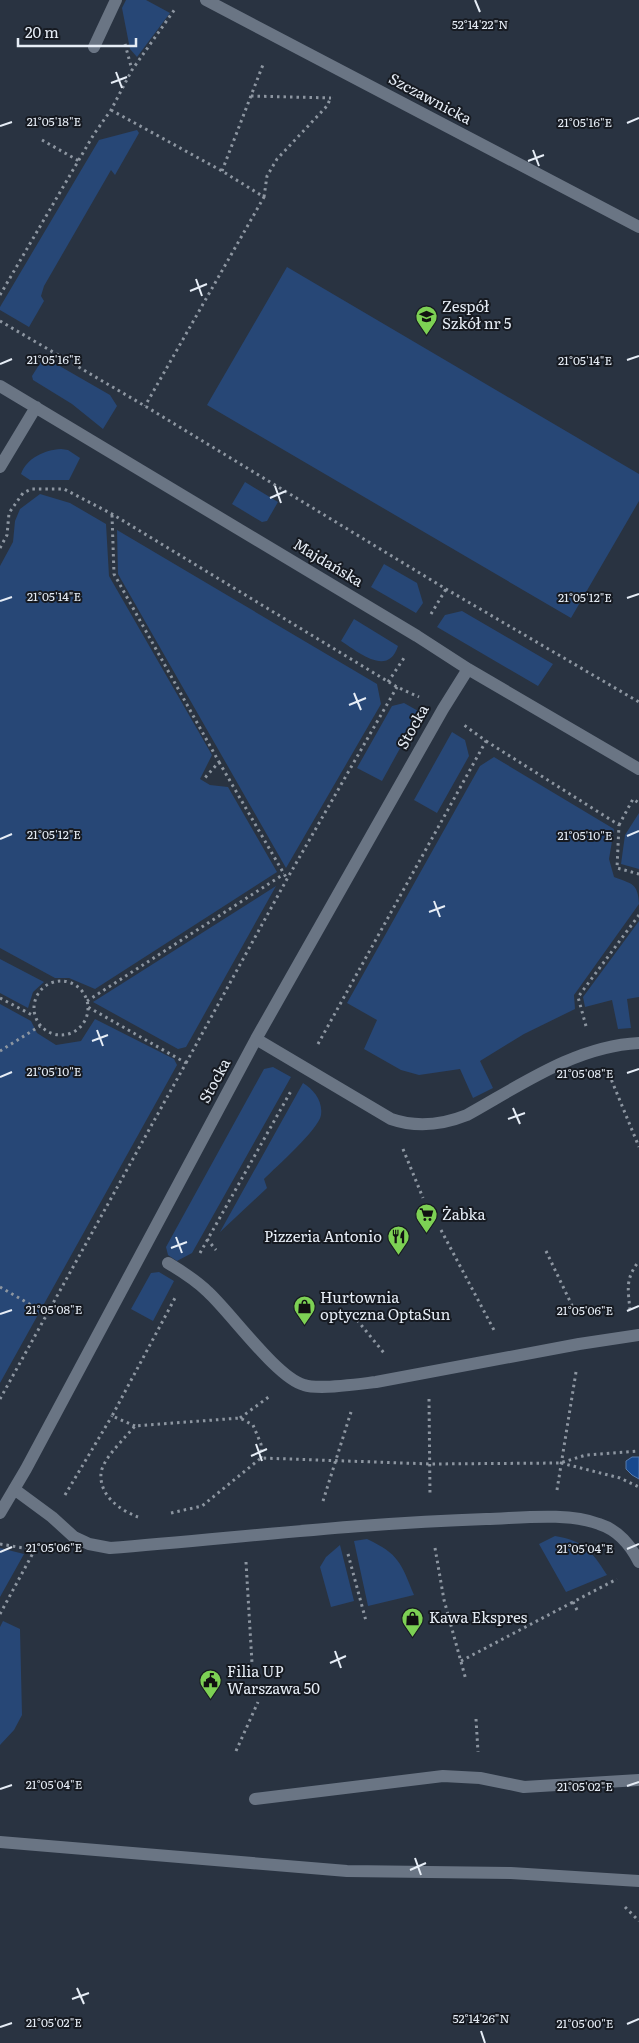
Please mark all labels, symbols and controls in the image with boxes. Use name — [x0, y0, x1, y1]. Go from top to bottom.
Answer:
scale bar — [18, 15, 135, 47]
text: 52°14'22"N — [452, 15, 508, 33]
text: 20 m — [25, 20, 59, 43]
street label: Szczawnicka — [385, 66, 477, 130]
text: 21°05'18"E — [27, 112, 82, 130]
text: 21°05'16"E — [558, 113, 613, 131]
place label: Zespół Szkół nr 5 — [442, 294, 512, 334]
school or university icon: Zespół Szkół nr 5 — [414, 304, 438, 335]
text: 21°05'16"E — [27, 350, 82, 368]
text: 21°05'14"E — [558, 351, 612, 369]
street label: Majdańska — [289, 532, 369, 592]
text: 21°05'14"E — [27, 587, 81, 605]
text: 21°05'12"E — [558, 588, 612, 606]
street label: Stocka — [390, 699, 434, 753]
text: 21°05'12"E — [27, 825, 81, 843]
text: 21°05'10"E — [558, 826, 613, 844]
street label: Stocka — [192, 1053, 236, 1107]
text: 21°05'10"E — [27, 1062, 82, 1080]
text: 21°05'08"E — [557, 1064, 614, 1082]
place label: Żabka — [442, 1202, 487, 1225]
supermarket icon: Żabka — [414, 1203, 438, 1234]
place label: Pizzeria Antonio — [264, 1224, 382, 1247]
restaurant icon: Pizzeria Antonio — [386, 1225, 410, 1256]
place label: Hurtownia optyczna OptaSun — [320, 1285, 450, 1325]
shop icon: Hurtownia optyczna OptaSun — [292, 1295, 316, 1326]
text: 21°05'08"E — [26, 1300, 83, 1318]
text: 21°05'06"E — [557, 1301, 614, 1319]
text: 21°05'06"E — [26, 1538, 83, 1556]
text: 21°05'04"E — [557, 1539, 614, 1557]
place label: Kawa Ekspres — [429, 1605, 527, 1628]
shop icon: Kawa Ekspres — [401, 1606, 425, 1637]
place label: Filia UP Warszawa 50 — [227, 1659, 320, 1699]
public building icon: Filia UP Warszawa 50 — [199, 1669, 223, 1700]
text: 21°05'04"E — [26, 1775, 83, 1793]
text: 21°05'02"E — [557, 1777, 613, 1795]
text: 52°14'26"N — [452, 2009, 510, 2027]
text: 21°05'02"E — [26, 2013, 82, 2031]
text: 21°05'00"E — [557, 2014, 614, 2032]

